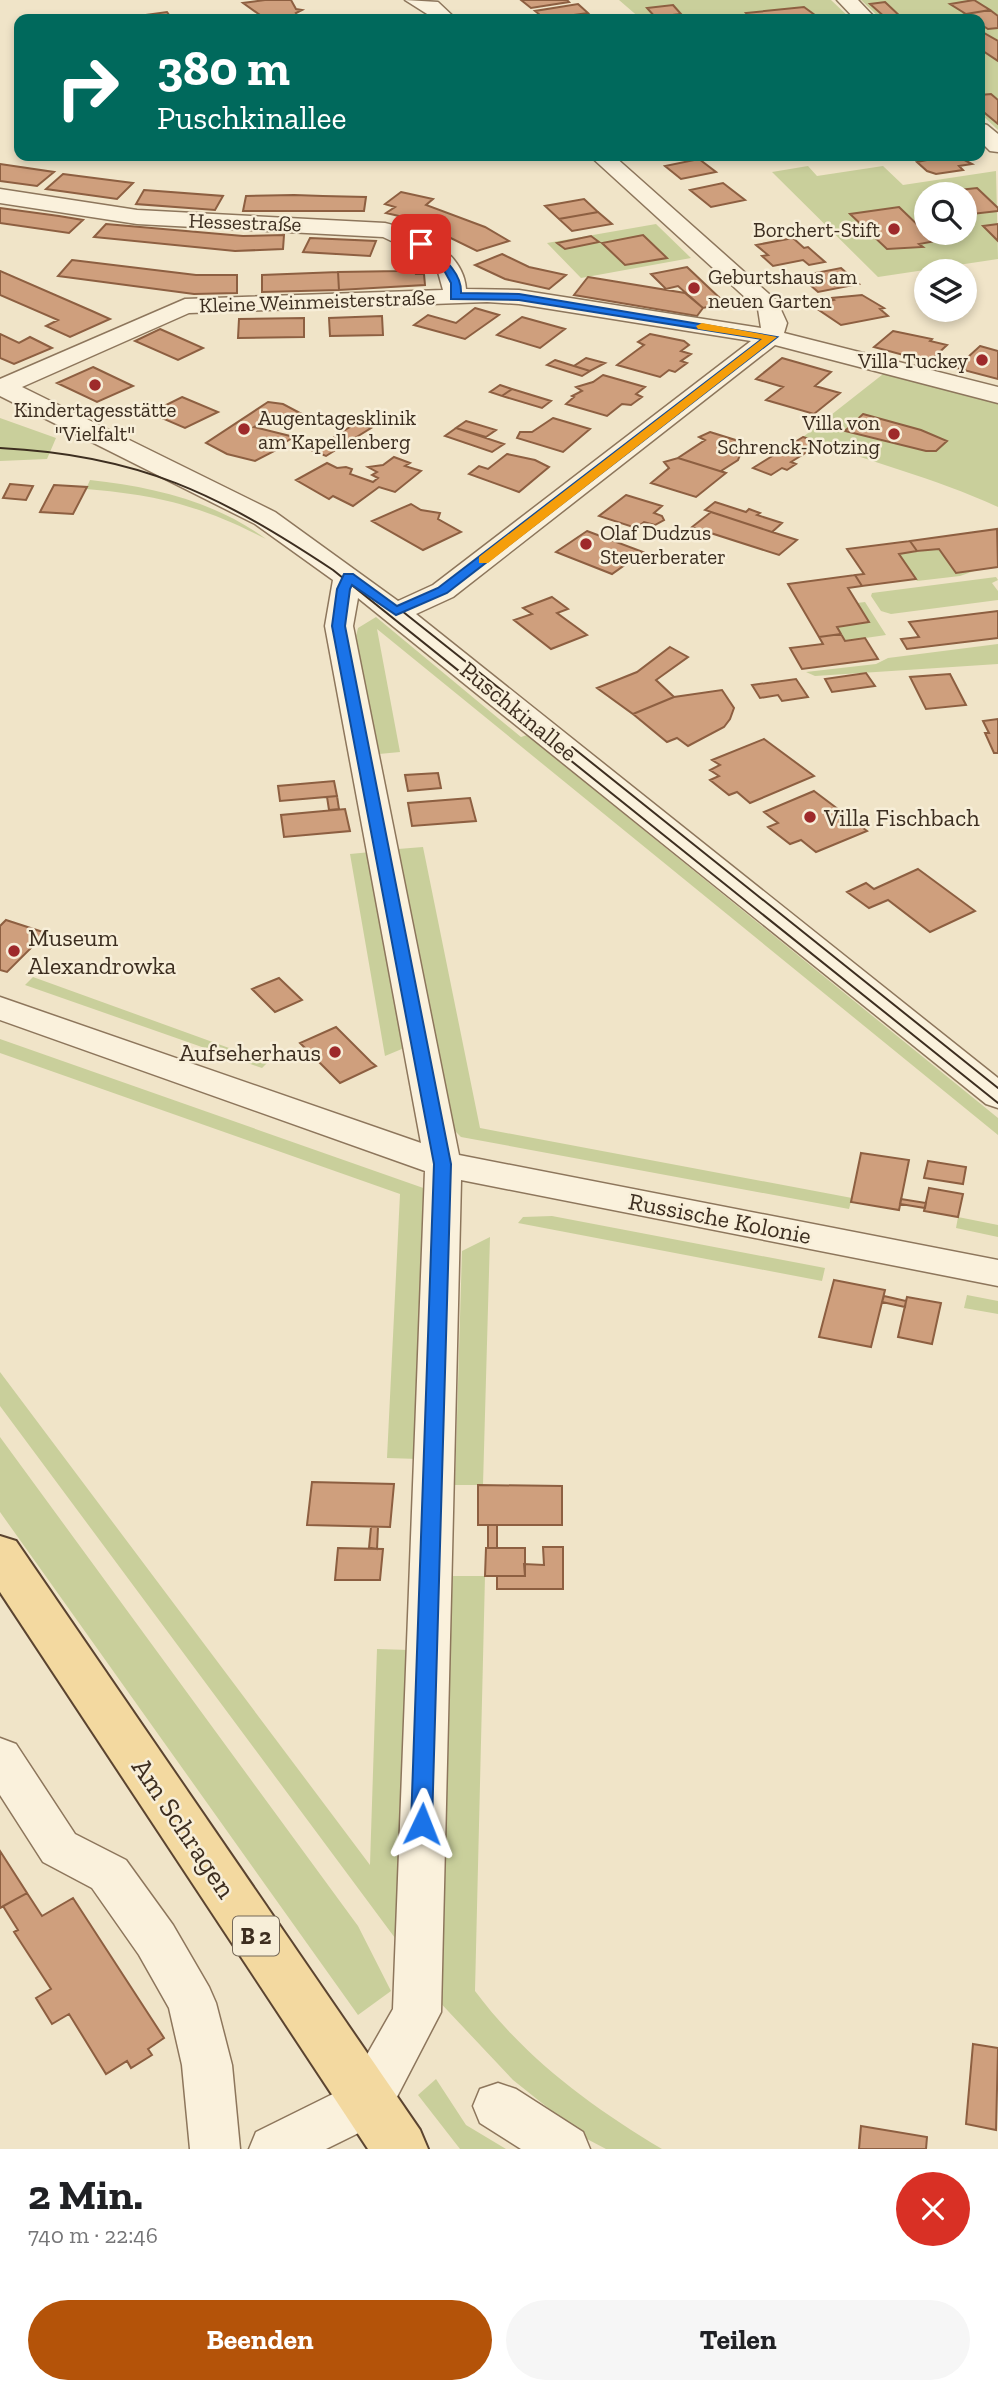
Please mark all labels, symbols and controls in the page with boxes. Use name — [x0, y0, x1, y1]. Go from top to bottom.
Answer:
text: 380 m — [157, 39, 290, 98]
icon: right — [42, 42, 133, 133]
text: Puschkinallee — [157, 99, 347, 137]
map controls — [914, 182, 977, 322]
button: search — [914, 182, 977, 245]
street label: Hessestraße — [188, 208, 302, 236]
pin — [391, 214, 451, 274]
place label: Borchert-Stift — [753, 217, 880, 242]
marker: Borchert-Stift — [886, 221, 902, 237]
icon: arrive — [402, 225, 440, 263]
button: layers — [914, 259, 977, 322]
place label: Geburtshaus am neuen Garten — [708, 264, 857, 313]
marker: Geburtshaus am neuen Garten — [686, 280, 702, 296]
street label: Kleine Weinmeisterstraße — [198, 284, 436, 318]
place label: Villa Tuckey — [857, 348, 968, 373]
marker: Villa Tuckey — [974, 352, 990, 368]
marker: Kindertagesstätte "Vielfalt" — [87, 377, 103, 393]
place label: Kindertagesstätte "Vielfalt" — [14, 397, 176, 446]
place label: Augentagesklinik am Kapellenberg — [258, 405, 416, 454]
place label: Villa von Schrenck-Notzing — [717, 410, 880, 459]
marker: Augentagesklinik am Kapellenberg — [236, 421, 252, 437]
marker: Villa von Schrenck-Notzing — [886, 426, 902, 442]
place label: Olaf Dudzus Steuerberater — [600, 520, 726, 569]
marker: Olaf Dudzus Steuerberater — [578, 536, 594, 552]
street label: Puschkinallee — [455, 655, 583, 767]
place label: Villa Fischbach — [823, 803, 980, 832]
marker: Villa Fischbach — [802, 809, 818, 825]
place label: Museum Alexandrowka — [28, 923, 177, 980]
marker: Museum Alexandrowka — [6, 943, 22, 959]
place label: Aufseherhaus — [179, 1038, 321, 1067]
marker: Aufseherhaus — [327, 1044, 343, 1060]
street label: Russische Kolonie — [626, 1186, 814, 1250]
street label: Am Schragen — [125, 1752, 243, 1904]
position arrow — [385, 1787, 459, 1861]
road number: B 2 — [233, 1916, 279, 1955]
text: 2 Min. — [28, 2169, 143, 2220]
button: close — [896, 2172, 970, 2246]
text: 740 m · 22:46 — [28, 2221, 158, 2249]
button: Beenden — [28, 2300, 492, 2380]
button: Teilen — [506, 2300, 970, 2380]

